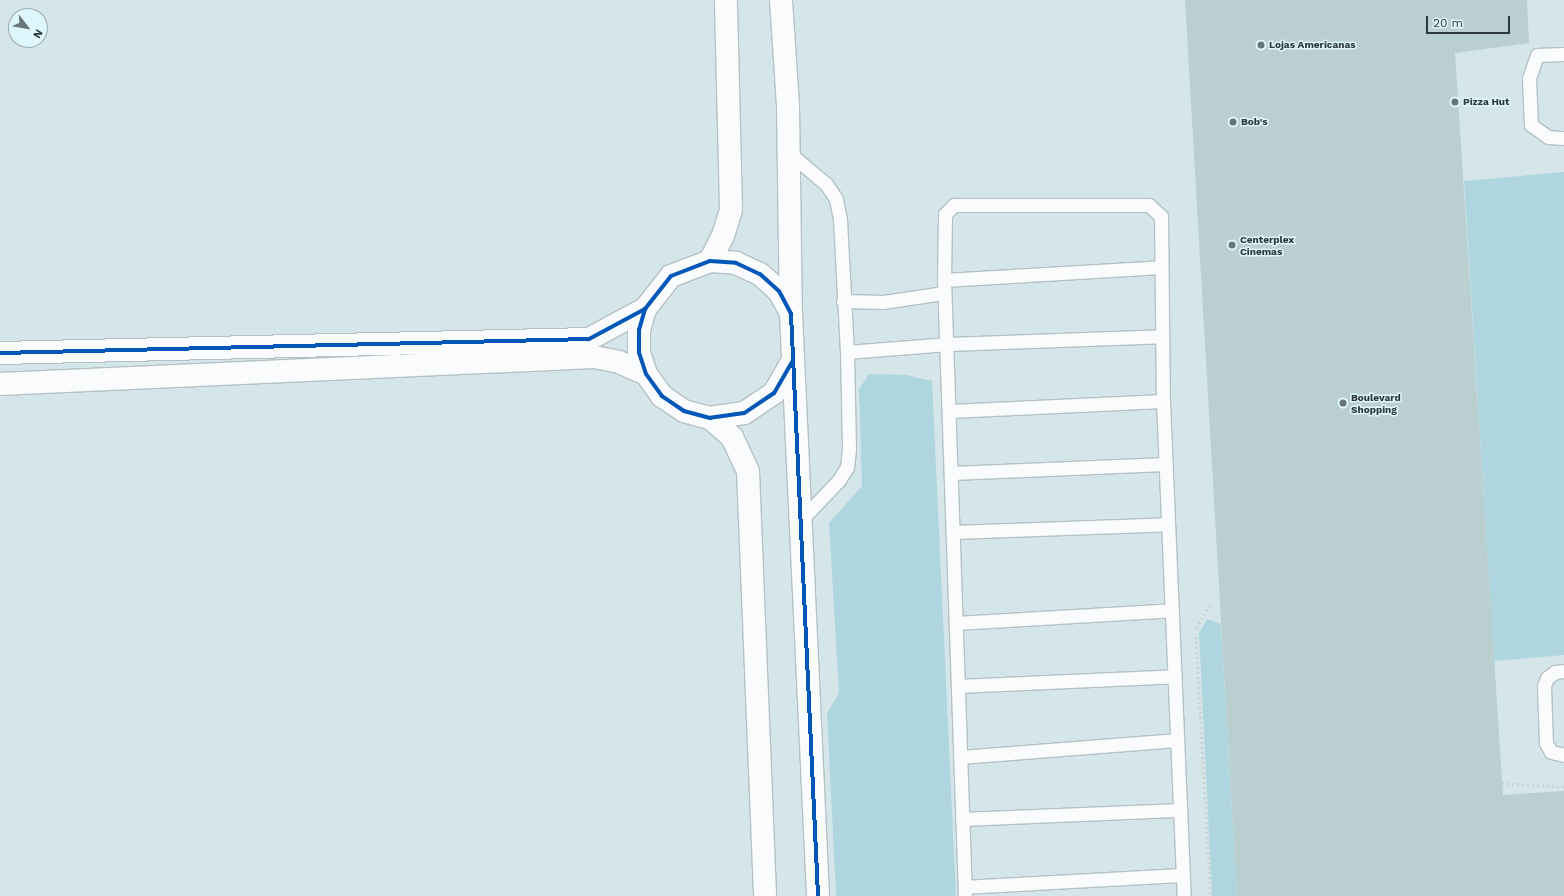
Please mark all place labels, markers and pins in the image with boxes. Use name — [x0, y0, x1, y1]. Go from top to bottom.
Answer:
place label: Lojas Americanas — [1269, 39, 1356, 51]
marker: Lojas Americanas — [1256, 40, 1266, 50]
place label: Pizza Hut — [1463, 96, 1510, 108]
marker: Pizza Hut — [1450, 97, 1460, 107]
place label: Bob's — [1241, 116, 1268, 128]
marker: Bob's — [1228, 117, 1238, 127]
place label: Centerplex Cinemas — [1240, 233, 1294, 256]
marker: Centerplex Cinemas — [1227, 240, 1237, 250]
place label: Boulevard Shopping — [1351, 391, 1401, 414]
marker: Boulevard Shopping — [1338, 398, 1348, 408]

